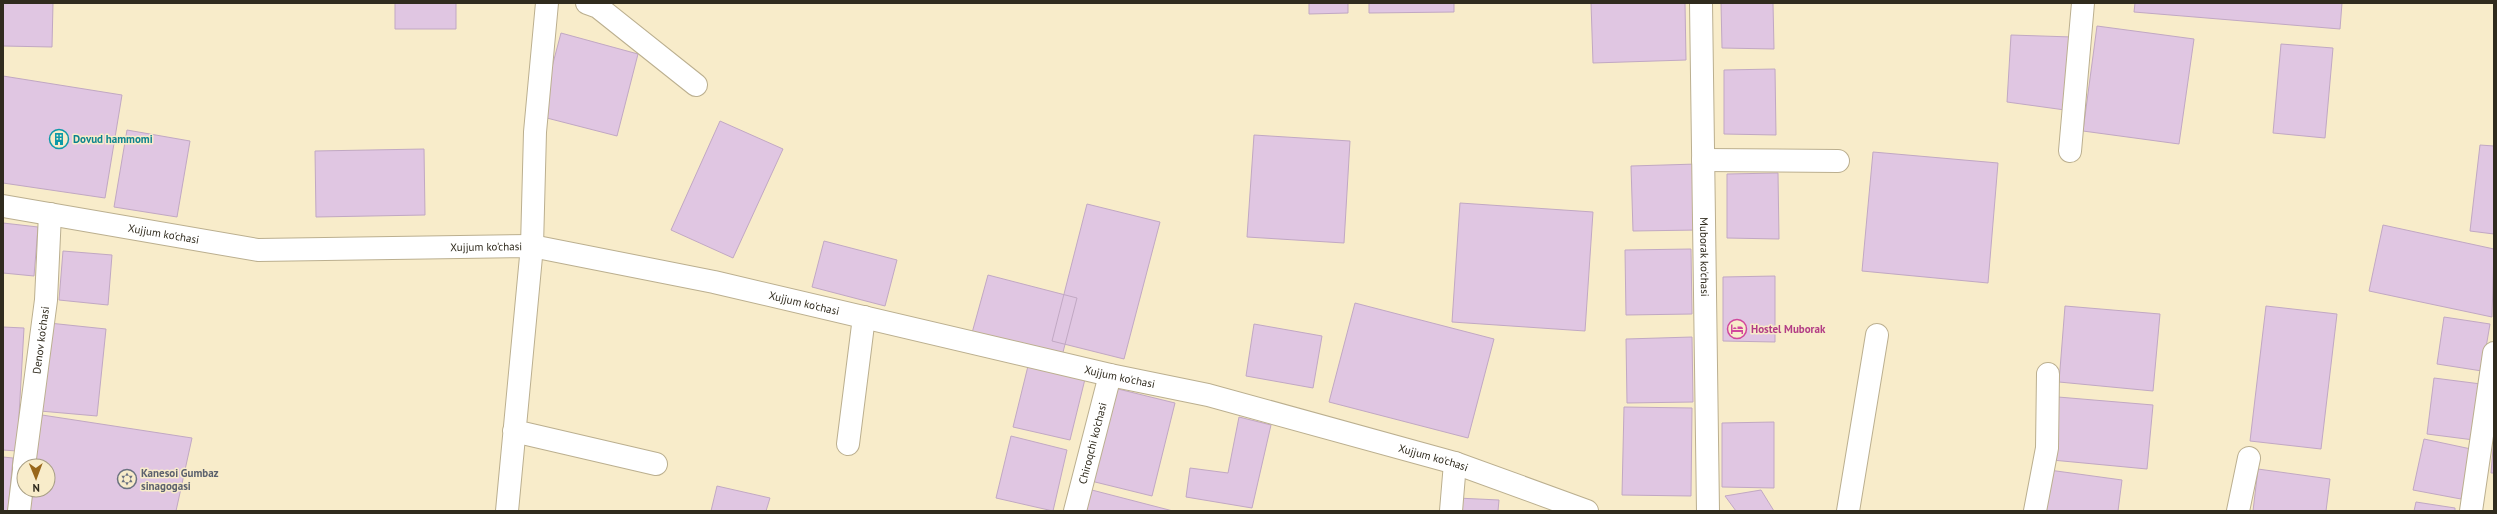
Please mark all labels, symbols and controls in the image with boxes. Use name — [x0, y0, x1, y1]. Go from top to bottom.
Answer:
building icon: Dovud hammomi — [48, 128, 70, 150]
place label: Dovud hammomi — [73, 132, 153, 146]
street label: Muborak ko'chasi — [1697, 217, 1712, 297]
street label: Xujjum ko'chasi — [127, 221, 200, 247]
street label: Xujjum ko'chasi — [450, 239, 522, 254]
street label: Xujjum ko'chasi — [768, 288, 841, 318]
street label: Denov ko'chasi — [29, 305, 52, 375]
hotel icon: Hostel Muborak — [1726, 318, 1748, 340]
place label: Hostel Muborak — [1751, 322, 1826, 336]
street label: Xujjum ko'chasi — [1083, 362, 1156, 391]
street label: Chiroqchi ko'chasi — [1075, 401, 1110, 485]
street label: Xujjum ko'chasi — [1397, 441, 1470, 474]
north arrow — [16, 458, 56, 498]
place label: Kanesoi Gumbaz sinagogasi — [141, 466, 219, 493]
synagogue icon: Kanesoi Gumbaz sinagogasi — [116, 468, 138, 490]
text: N — [32, 481, 40, 495]

